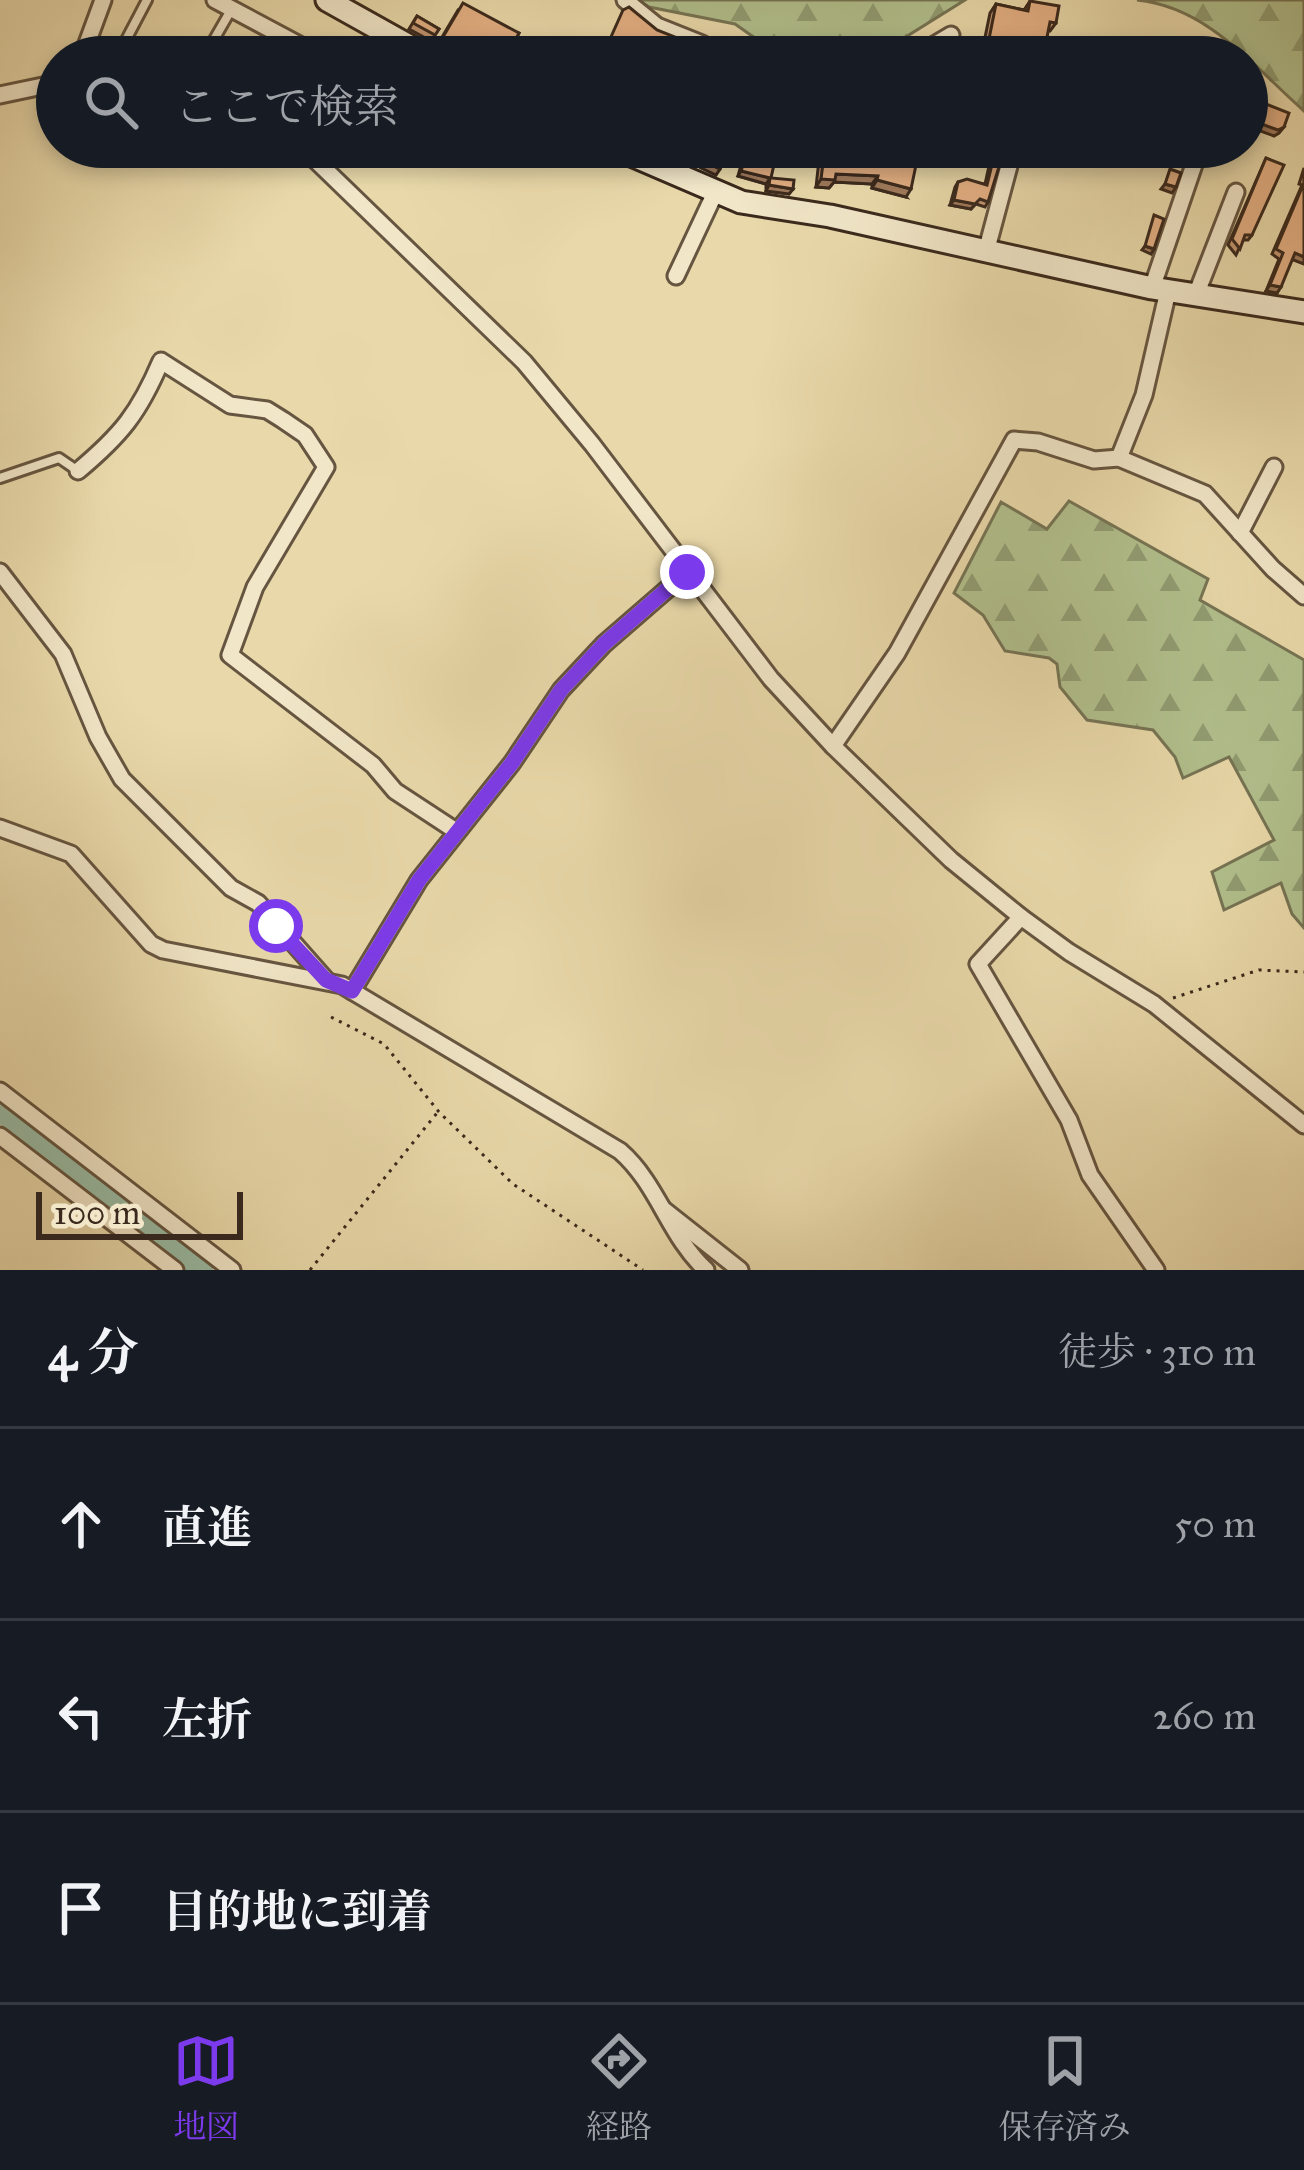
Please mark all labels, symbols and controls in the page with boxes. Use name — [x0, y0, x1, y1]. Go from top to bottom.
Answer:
search box — [36, 36, 1268, 168]
icon: search — [78, 69, 144, 135]
text: ここで検索 — [174, 79, 399, 134]
route end — [660, 545, 714, 599]
route start — [249, 899, 303, 953]
scale bar — [36, 1186, 243, 1239]
text: 100 m — [54, 1193, 140, 1233]
text: 4 分 — [48, 1322, 138, 1384]
text: 徒歩 · 310 m — [1058, 1328, 1256, 1376]
icon: ahead — [48, 1491, 114, 1557]
text: 直進 — [162, 1500, 252, 1555]
text: 50 m — [1174, 1500, 1256, 1548]
icon: left — [48, 1683, 114, 1749]
text: 左折 — [162, 1692, 252, 1747]
text: 260 m — [1153, 1692, 1256, 1740]
icon: arrive — [48, 1875, 114, 1941]
text: 目的地に到着 — [162, 1884, 432, 1939]
tab: 地図 — [173, 2028, 239, 2147]
tab: 経路 — [586, 2028, 652, 2147]
tab: 保存済み — [999, 2028, 1131, 2147]

